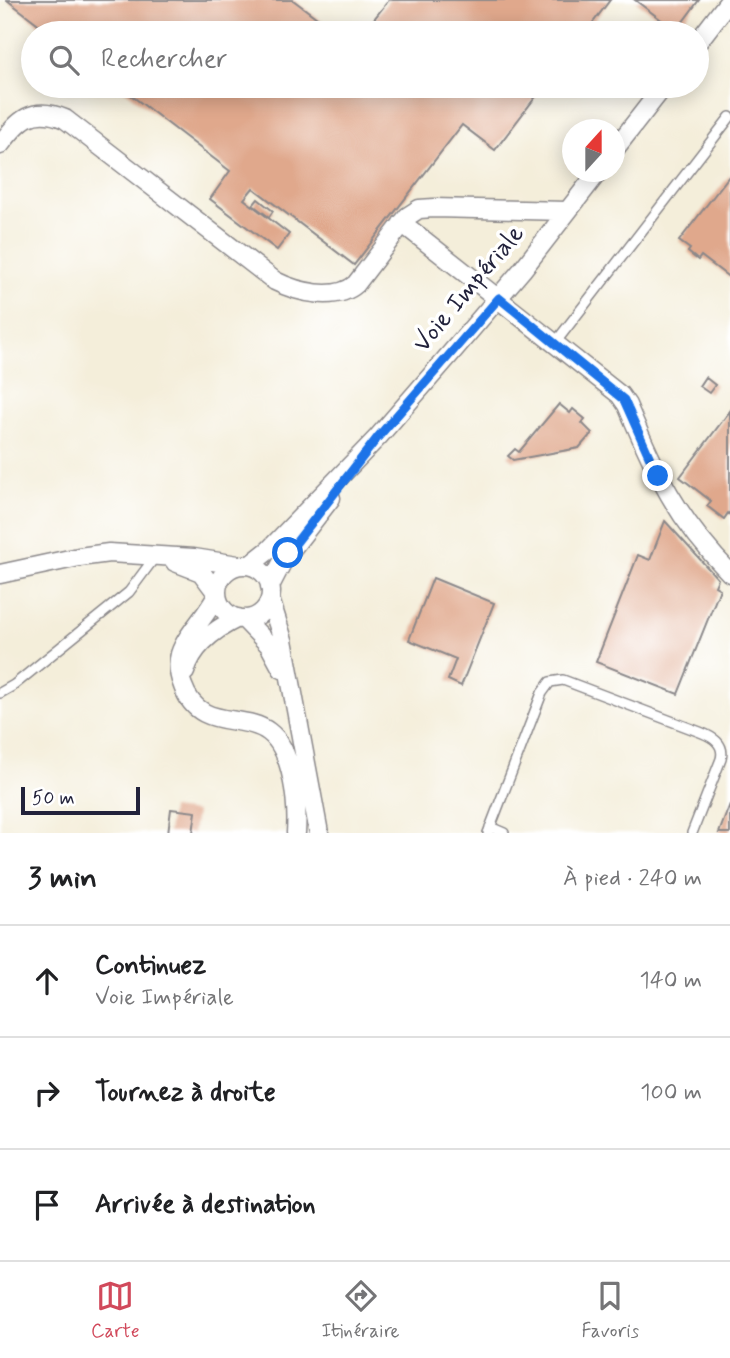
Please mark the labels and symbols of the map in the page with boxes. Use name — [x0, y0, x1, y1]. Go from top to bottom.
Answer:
north arrow — [562, 119, 625, 182]
street label: Voie Impériale — [406, 218, 532, 360]
route end — [642, 460, 673, 491]
route start — [272, 537, 303, 568]
scale bar — [21, 784, 140, 816]

